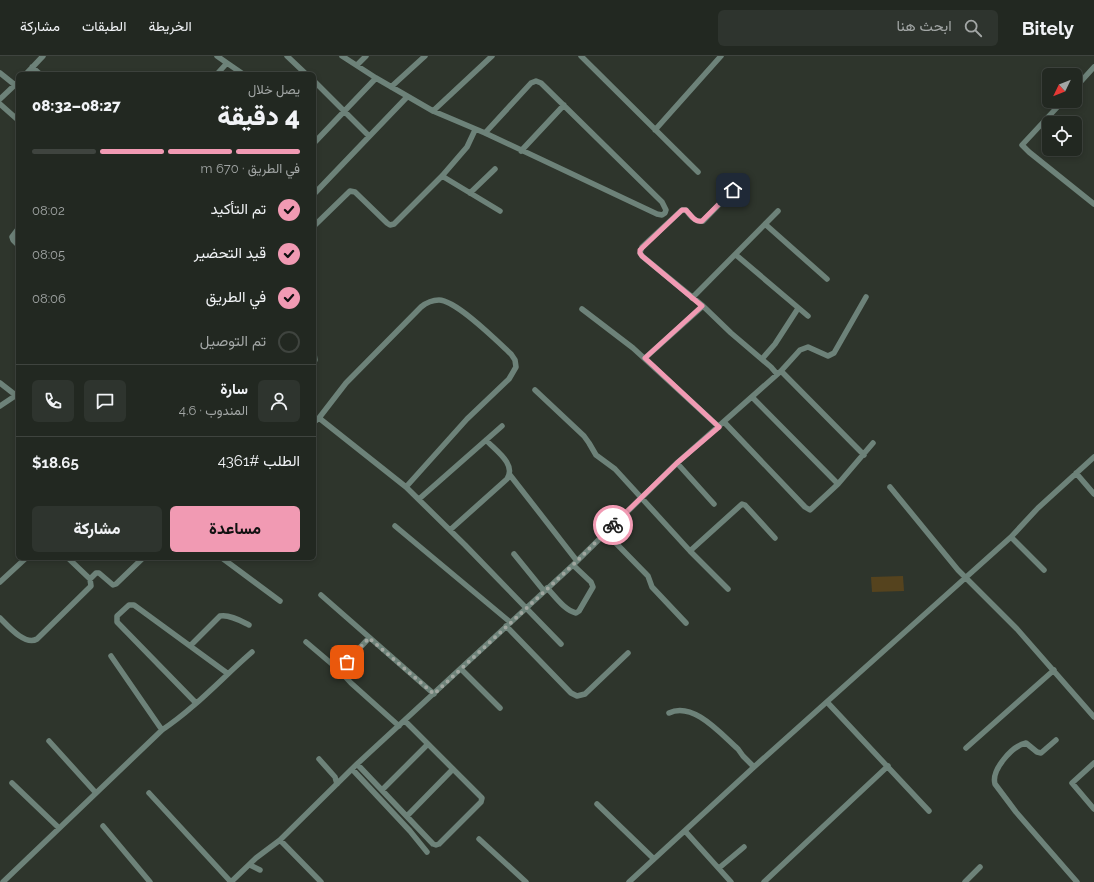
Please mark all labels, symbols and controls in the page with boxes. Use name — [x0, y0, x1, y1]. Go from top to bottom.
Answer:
search box — [718, 10, 998, 46]
text: ابحث هنا — [896, 17, 952, 35]
icon: search — [962, 17, 984, 39]
text: Bitely — [1022, 17, 1074, 39]
text: مشاركة — [20, 18, 60, 34]
text: الطبقات — [82, 18, 126, 34]
text: الخريطة — [148, 18, 192, 34]
north arrow — [1042, 68, 1082, 108]
map controls — [1042, 68, 1082, 156]
text: يصل خلال — [248, 82, 300, 97]
text: 08:27–08:32 — [32, 97, 121, 115]
text: 4 دقيقة — [217, 101, 300, 131]
button: locate — [1042, 116, 1082, 156]
text: في الطريق · 670 m — [201, 161, 300, 176]
pin — [716, 173, 750, 207]
icon: home — [722, 179, 744, 201]
icon: check — [278, 199, 300, 221]
text: تم التأكيد — [211, 200, 266, 218]
text: 08:02 — [32, 203, 65, 218]
icon: check — [278, 243, 300, 265]
text: قيد التحضير — [194, 244, 266, 262]
text: 08:05 — [32, 247, 65, 262]
icon: check — [278, 287, 300, 309]
text: في الطريق — [206, 288, 266, 306]
text: 08:06 — [32, 291, 66, 306]
text: تم التوصيل — [200, 332, 266, 350]
button: phone — [32, 380, 74, 422]
button: chat — [84, 380, 126, 422]
text: سارة — [220, 380, 248, 398]
button: person — [258, 380, 300, 422]
text: المندوب · 4.6 — [179, 403, 248, 418]
text: الطلب #4361 — [218, 452, 300, 470]
text: $18.65 — [32, 454, 79, 472]
courier — [593, 505, 633, 545]
button: مشاركة — [32, 506, 162, 552]
button: مساعدة — [170, 506, 300, 552]
icon: bike — [602, 514, 624, 536]
pin — [330, 645, 364, 679]
icon: bag — [336, 651, 358, 673]

